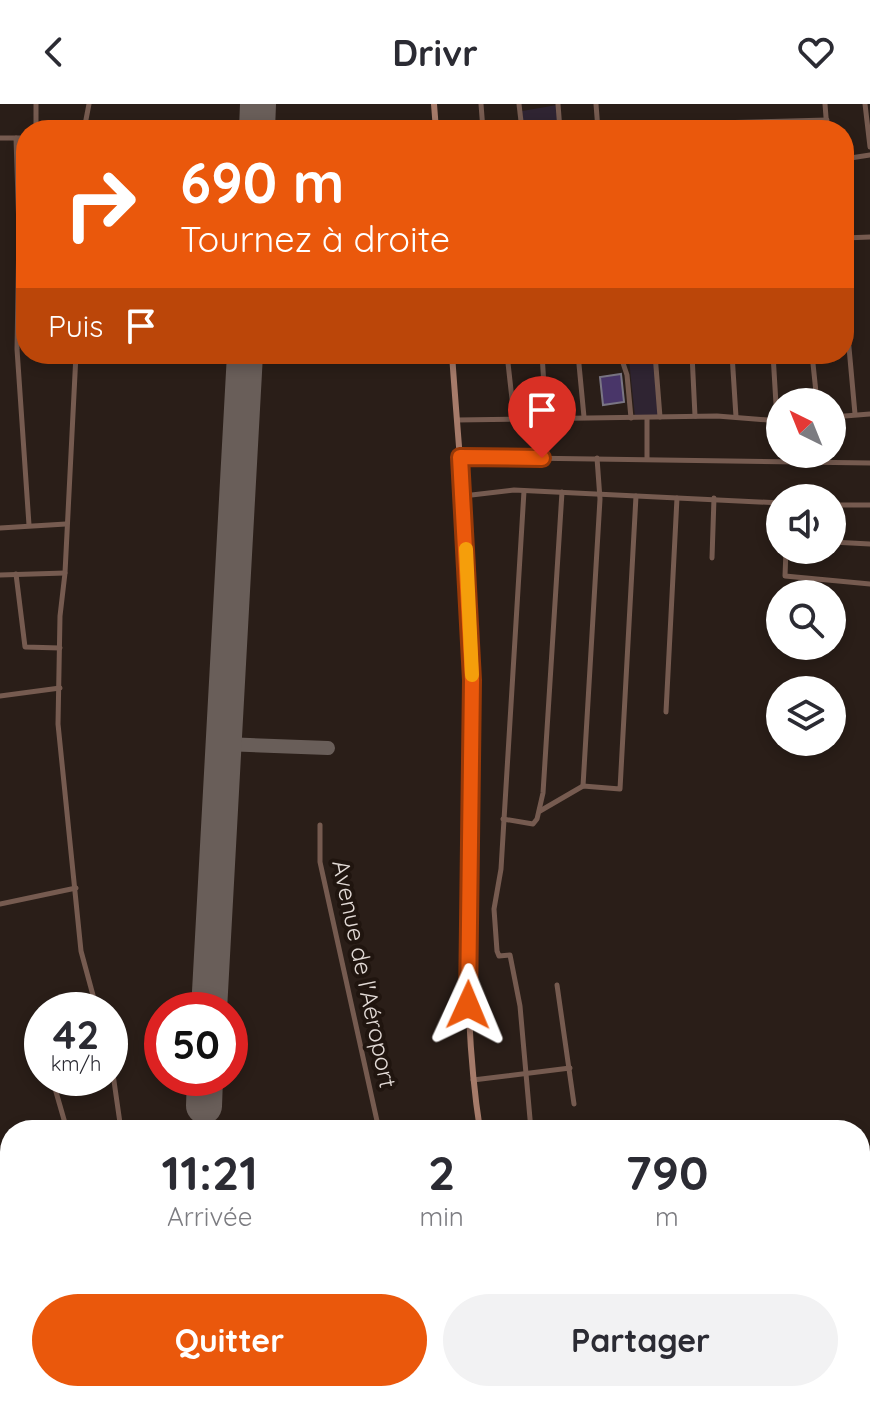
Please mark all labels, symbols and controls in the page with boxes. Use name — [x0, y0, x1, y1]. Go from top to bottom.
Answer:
icon: back — [32, 30, 76, 74]
text: Drivr — [392, 30, 478, 75]
icon: heart — [794, 30, 838, 74]
text: 690 m — [180, 147, 344, 217]
icon: right — [48, 152, 152, 256]
text: Tournez à droite — [180, 216, 450, 261]
icon: arrive — [119, 304, 163, 348]
text: Puis — [48, 307, 103, 345]
pin — [508, 376, 576, 458]
icon: arrive — [520, 388, 564, 432]
north arrow — [766, 388, 846, 468]
map controls — [766, 388, 846, 756]
button: sound — [766, 484, 846, 564]
button: search — [766, 580, 846, 660]
button: layers — [766, 676, 846, 756]
street label: Avenue de l'Aéroport — [326, 857, 404, 1090]
position arrow — [426, 963, 510, 1047]
speed limit sign: 50 — [144, 992, 248, 1096]
text: 42 — [53, 1009, 99, 1059]
text: km/h — [51, 1051, 101, 1076]
text: 11:21 — [162, 1142, 258, 1202]
text: 2 — [428, 1142, 455, 1202]
text: 790 — [625, 1142, 708, 1202]
text: Arrivée — [167, 1200, 252, 1233]
text: min — [420, 1200, 464, 1233]
text: m — [655, 1200, 679, 1233]
button: Quitter — [32, 1294, 427, 1386]
button: Partager — [443, 1294, 838, 1386]

